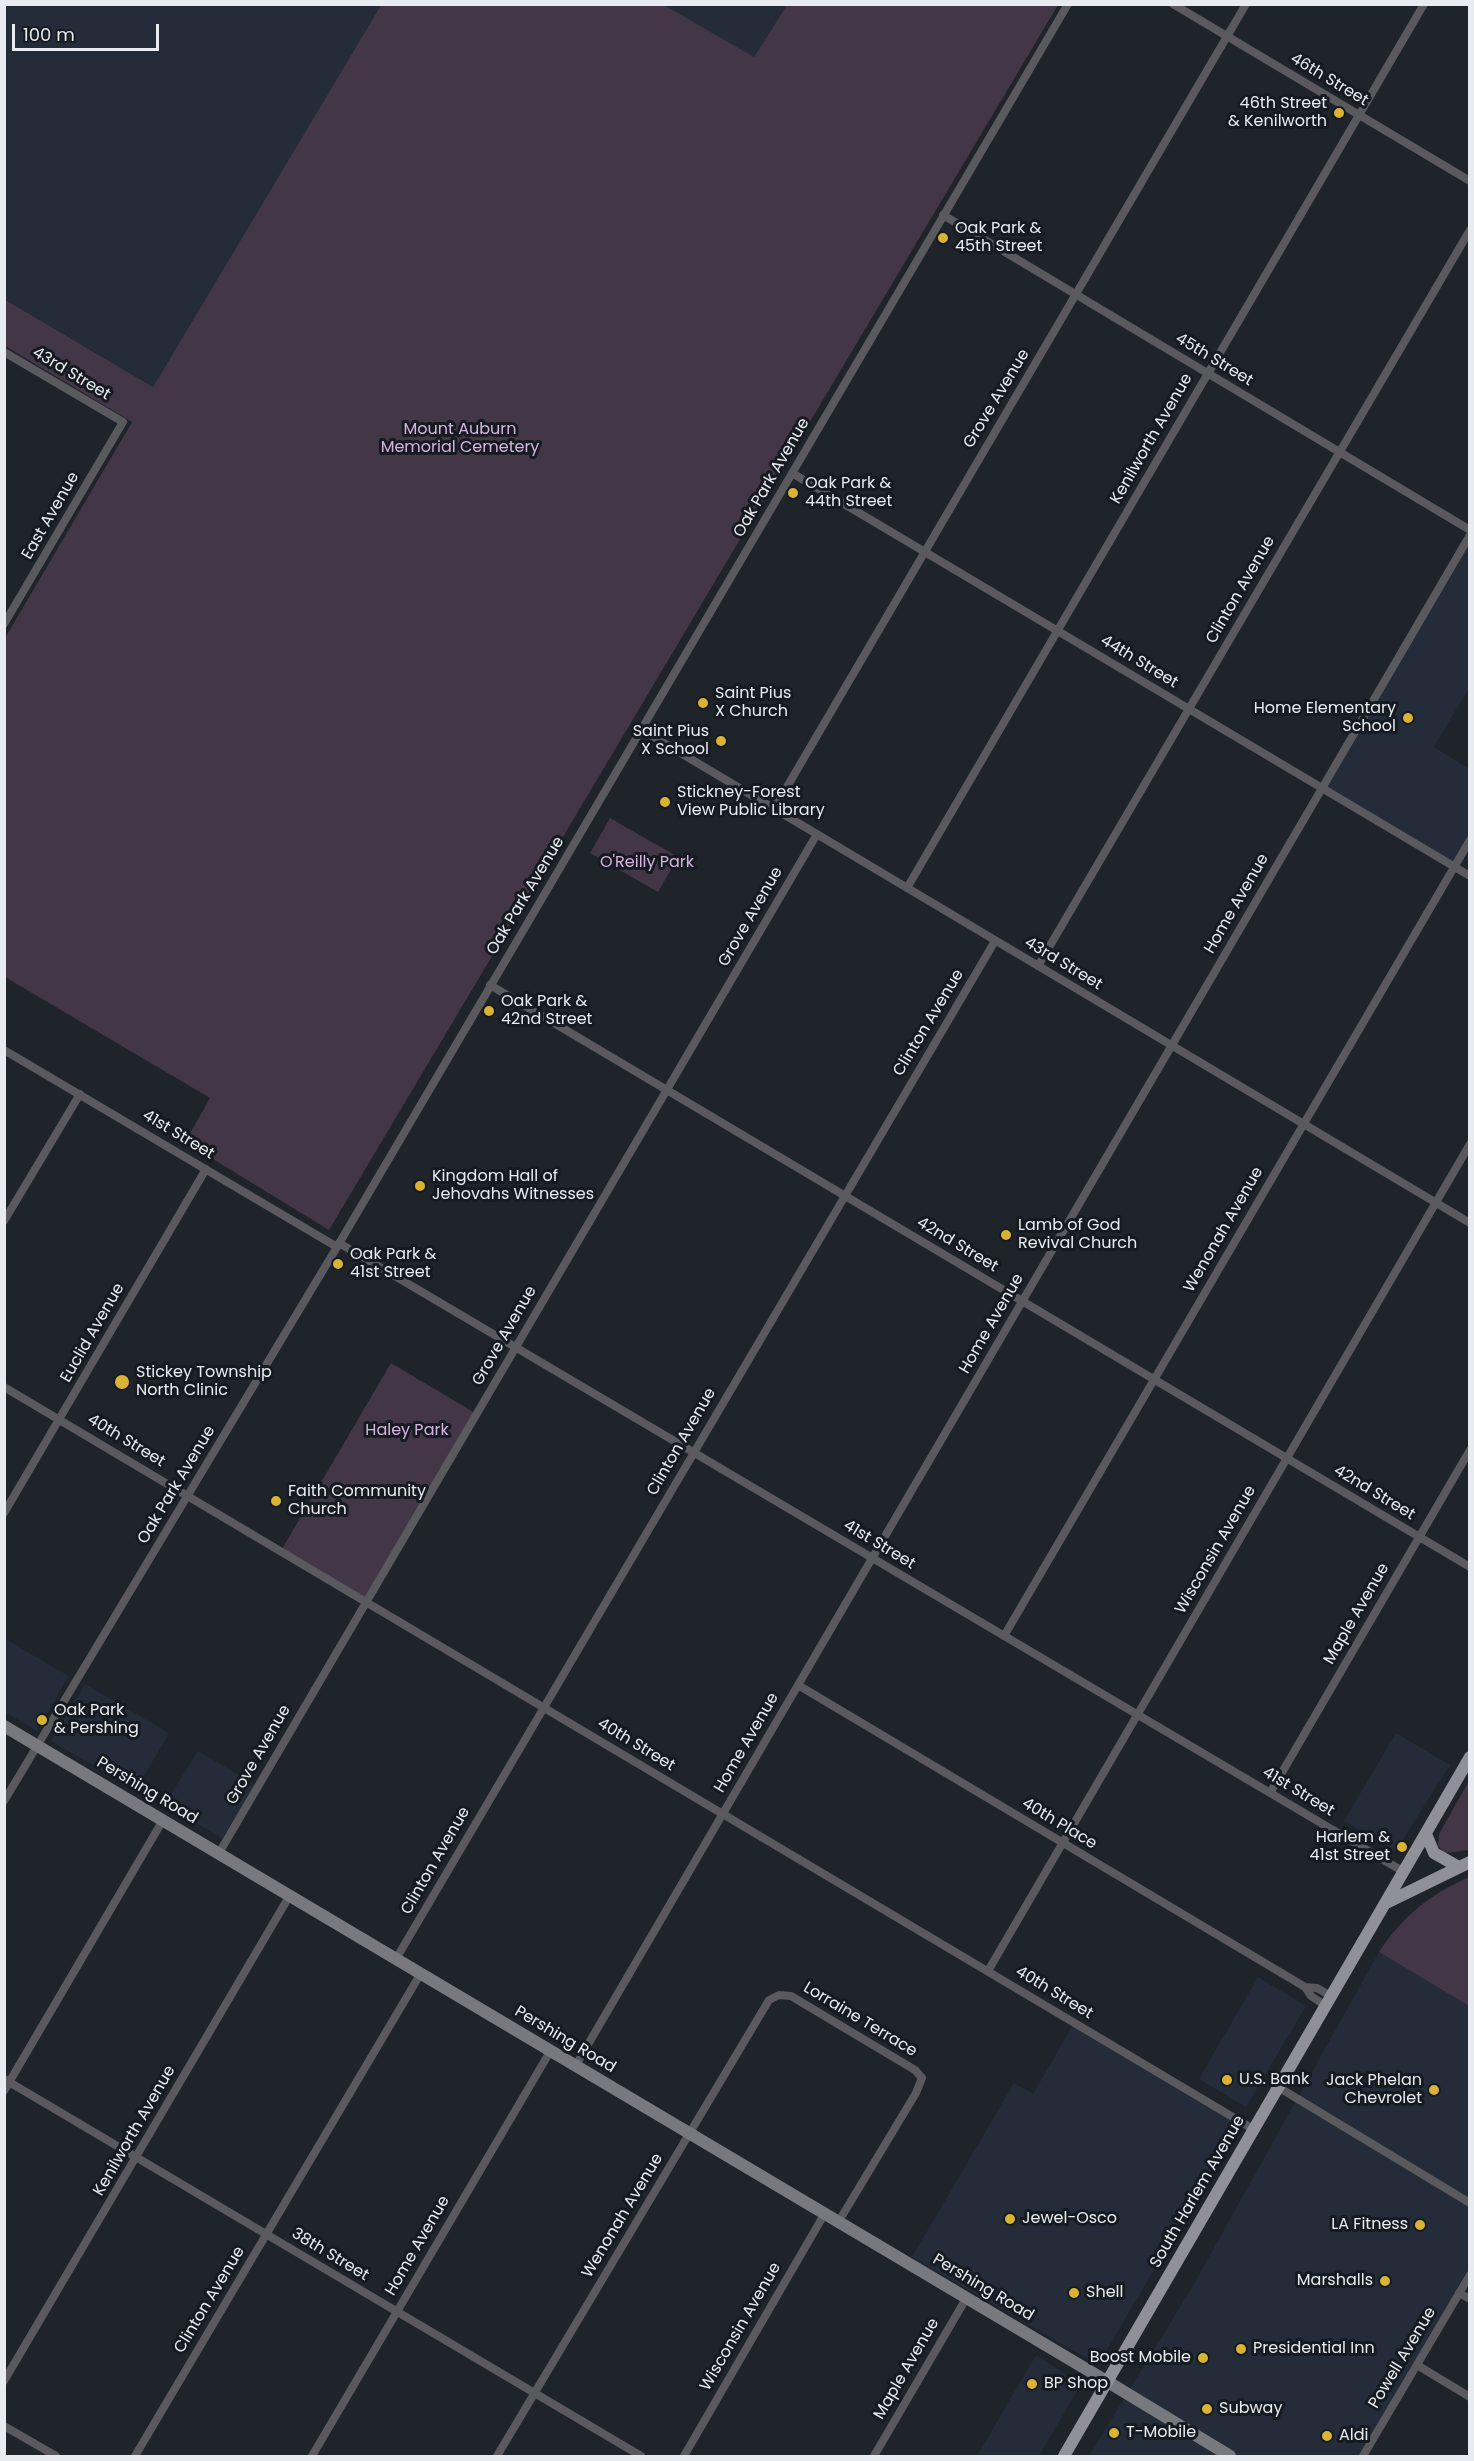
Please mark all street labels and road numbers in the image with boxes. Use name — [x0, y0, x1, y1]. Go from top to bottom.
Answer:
street label: 46th Street — [1287, 49, 1371, 111]
street label: 45th Street — [1172, 329, 1256, 391]
street label: 43rd Street — [29, 343, 113, 405]
street label: Grove Avenue — [960, 346, 1034, 452]
street label: Kenilworth Avenue — [1107, 370, 1197, 508]
street label: Oak Park Avenue — [730, 415, 814, 541]
street label: East Avenue — [18, 469, 84, 563]
street label: Clinton Avenue — [1202, 533, 1280, 647]
street label: 44th Street — [1097, 631, 1181, 693]
street label: Oak Park Avenue — [483, 833, 569, 959]
street label: Home Avenue — [1201, 851, 1273, 957]
street label: Grove Avenue — [715, 864, 787, 970]
street label: 43rd Street — [1021, 933, 1105, 995]
street label: Clinton Avenue — [890, 966, 968, 1080]
street label: 41st Street — [139, 1106, 217, 1164]
street label: Wenonah Avenue — [1180, 1164, 1268, 1296]
street label: 42nd Street — [913, 1213, 1001, 1277]
street label: Home Avenue — [956, 1271, 1028, 1377]
street label: Euclid Avenue — [57, 1280, 129, 1386]
street label: Grove Avenue — [469, 1283, 541, 1389]
street label: Clinton Avenue — [643, 1385, 721, 1499]
street label: 40th Street — [84, 1410, 168, 1472]
street label: Oak Park Avenue — [134, 1422, 220, 1548]
street label: 42nd Street — [1330, 1461, 1418, 1525]
street label: Wisconsin Avenue — [1171, 1482, 1261, 1618]
street label: 41st Street — [840, 1516, 918, 1574]
street label: Maple Avenue — [1320, 1560, 1394, 1668]
street label: Home Avenue — [711, 1690, 783, 1796]
street label: Grove Avenue — [223, 1702, 295, 1808]
street label: 40th Street — [594, 1714, 678, 1776]
street label: Pershing Road — [93, 1753, 201, 1829]
street label: 41st Street — [1259, 1763, 1337, 1821]
street label: 40th Place — [1018, 1794, 1100, 1854]
street label: Clinton Avenue — [397, 1804, 475, 1918]
street label: 40th Street — [1012, 1962, 1096, 2024]
street label: Lorraine Terrace — [800, 1978, 920, 2062]
street label: Pershing Road — [511, 2002, 619, 2078]
street label: Kenilworth Avenue — [90, 2062, 180, 2200]
street label: South Harlem Avenue — [1146, 2112, 1250, 2272]
street label: Wenonah Avenue — [578, 2150, 668, 2282]
street label: Home Avenue — [382, 2193, 454, 2299]
street label: 38th Street — [288, 2224, 372, 2286]
street label: Clinton Avenue — [171, 2243, 249, 2357]
street label: Pershing Road — [929, 2250, 1037, 2326]
street label: Wisconsin Avenue — [696, 2259, 786, 2395]
street label: Powell Avenue — [1365, 2304, 1441, 2412]
street label: Maple Avenue — [870, 2315, 944, 2423]

